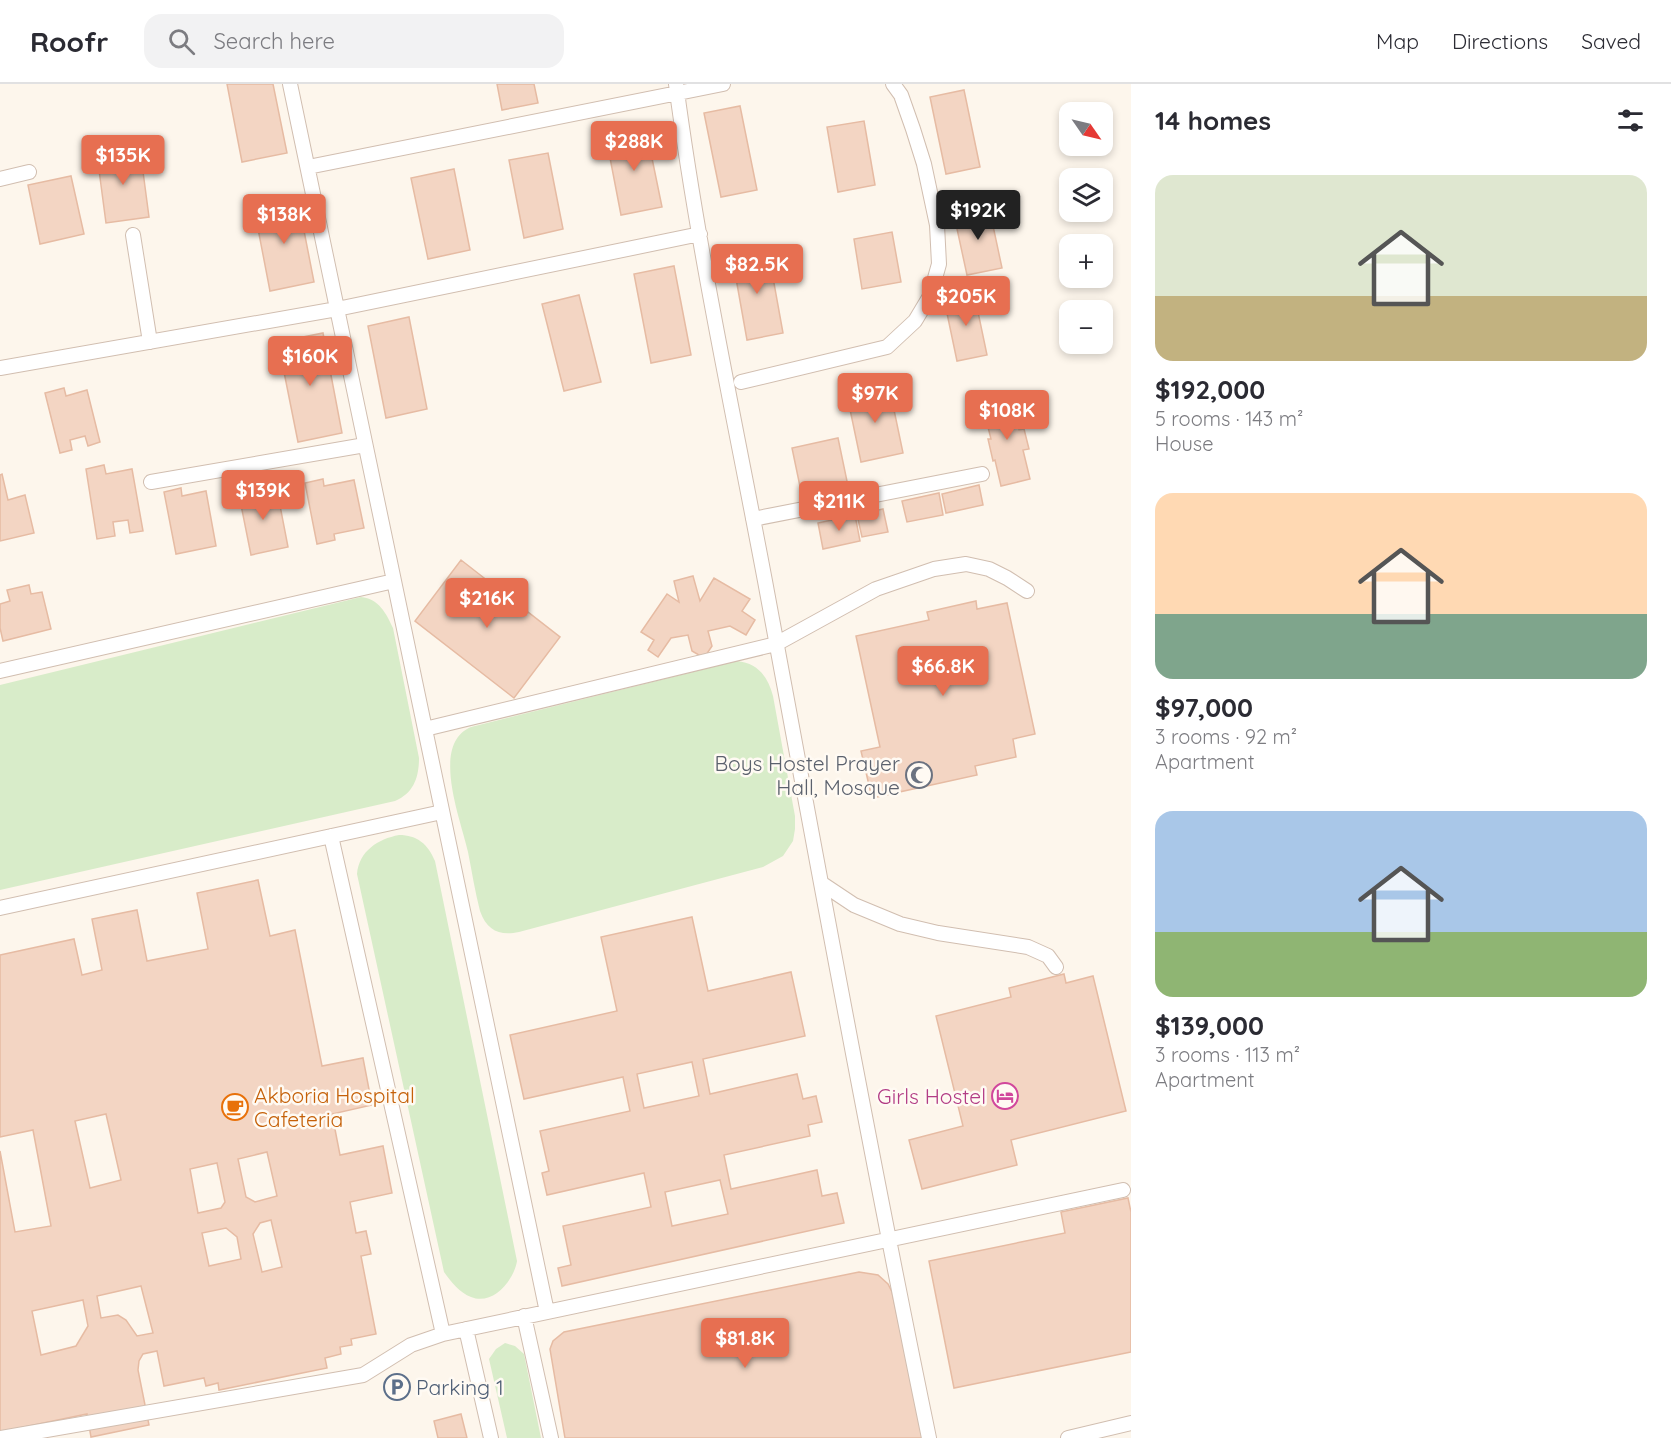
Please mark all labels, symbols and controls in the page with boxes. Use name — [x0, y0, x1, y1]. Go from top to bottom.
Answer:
search box — [144, 14, 564, 68]
text: Roofr — [30, 24, 108, 59]
icon: search — [165, 25, 198, 58]
text: Search here — [213, 27, 335, 55]
text: Map — [1376, 28, 1419, 54]
text: Directions — [1452, 28, 1548, 54]
text: Saved — [1581, 28, 1641, 54]
north arrow — [1059, 102, 1113, 156]
map controls — [1059, 102, 1113, 354]
text: 14 homes — [1155, 104, 1271, 137]
icon: filters — [1614, 104, 1647, 137]
pin: $288K — [592, 121, 676, 172]
text: $288K — [605, 128, 663, 153]
pin: $135K — [81, 135, 165, 186]
text: $135K — [95, 142, 151, 167]
button: layers — [1059, 168, 1113, 222]
pin: $192K — [936, 190, 1020, 241]
pin: $138K — [242, 194, 326, 245]
text: $192K — [950, 197, 1006, 222]
text: $138K — [257, 201, 311, 226]
icon: home — [1347, 214, 1455, 322]
button: + — [1059, 234, 1113, 288]
pin: $82.5K — [708, 244, 806, 295]
text: $82.5K — [725, 251, 789, 276]
pin: $205K — [924, 276, 1008, 327]
text: $205K — [936, 283, 996, 308]
button: − — [1059, 300, 1113, 354]
pin: $160K — [268, 336, 352, 387]
text: $160K — [282, 343, 338, 368]
pin: $97K — [839, 373, 911, 424]
text: $192,000 — [1155, 373, 1265, 406]
text: $97K — [852, 380, 898, 405]
pin: $108K — [965, 390, 1049, 441]
text: $108K — [979, 397, 1035, 422]
text: 5 rooms · 143 m² — [1155, 406, 1303, 431]
text: House — [1155, 431, 1214, 456]
pin: $139K — [221, 470, 305, 521]
text: $139K — [236, 477, 290, 502]
pin: $211K — [797, 481, 881, 532]
text: $211K — [813, 488, 865, 513]
icon: home — [1347, 532, 1455, 640]
pin: $216K — [445, 578, 529, 629]
text: $216K — [459, 585, 515, 610]
pin: $66.8K — [894, 646, 992, 697]
text: $66.8K — [911, 653, 975, 678]
text: $97,000 — [1155, 691, 1253, 724]
text: 3 rooms · 92 m² — [1155, 724, 1297, 749]
text: Apartment — [1155, 749, 1255, 774]
place label: Boys Hostel Prayer Hall, Mosque — [714, 750, 900, 800]
mosque icon: Boys Hostel Prayer Hall, Mosque — [904, 760, 934, 790]
icon: home — [1347, 850, 1455, 958]
text: $139,000 — [1155, 1009, 1264, 1042]
text: 3 rooms · 113 m² — [1155, 1042, 1300, 1067]
text: Apartment — [1155, 1067, 1255, 1092]
hotel icon: Girls Hostel — [990, 1081, 1020, 1111]
place label: Akboria Hospital Cafeteria — [254, 1082, 415, 1132]
place label: Girls Hostel — [877, 1083, 986, 1109]
cafe icon: Akboria Hospital Cafeteria — [220, 1092, 250, 1122]
pin: $81.8K — [696, 1318, 794, 1369]
text: $81.8K — [715, 1325, 775, 1350]
parking icon: Parking 1 — [382, 1372, 412, 1402]
place label: Parking 1 — [416, 1374, 504, 1400]

